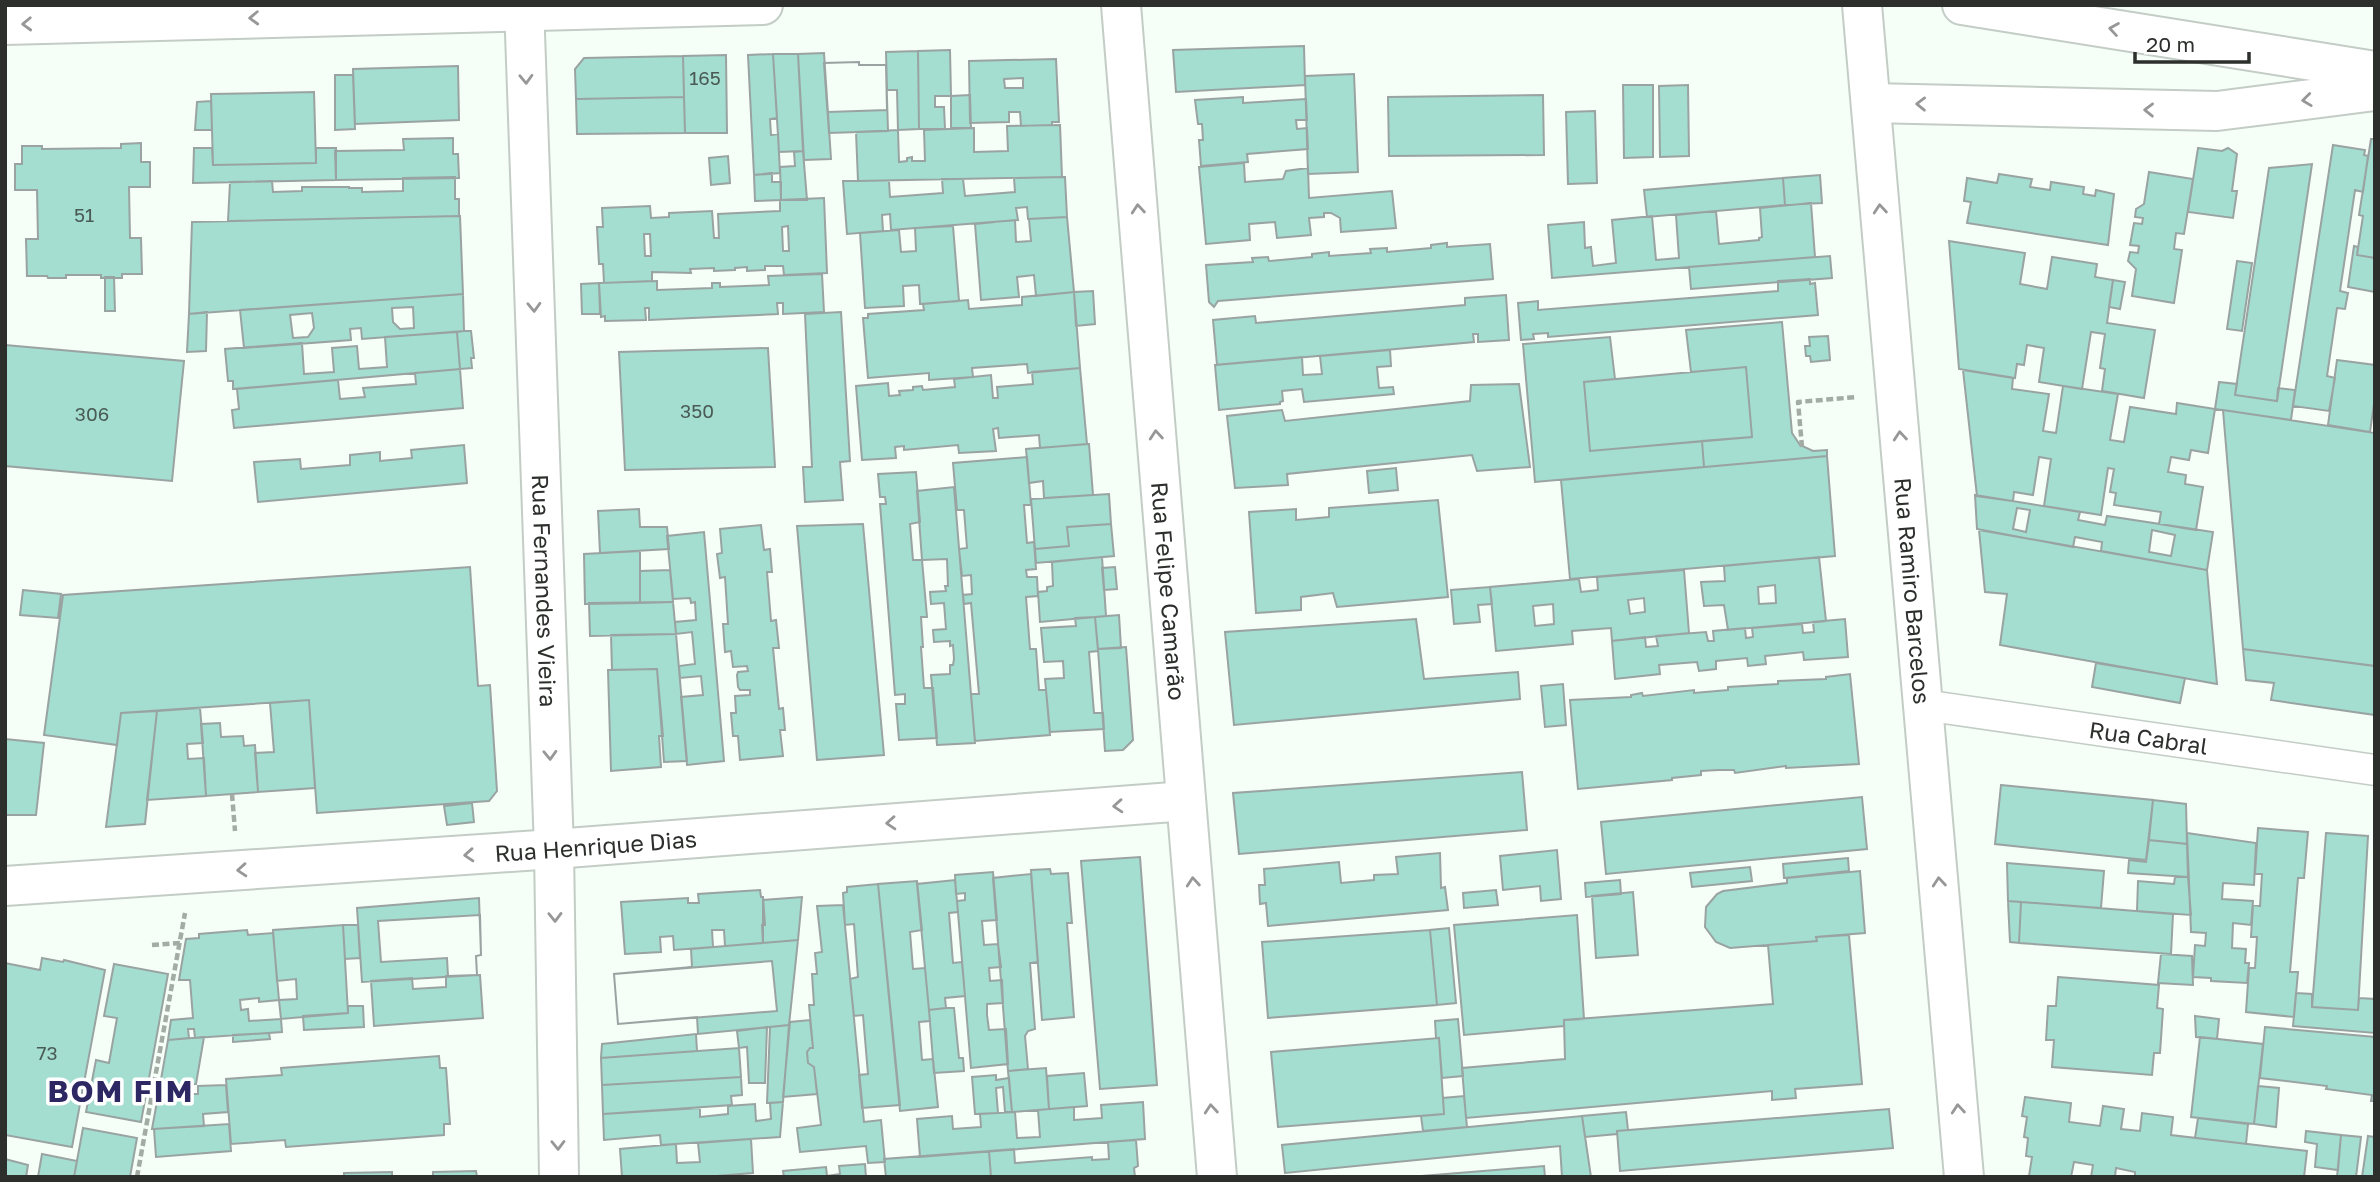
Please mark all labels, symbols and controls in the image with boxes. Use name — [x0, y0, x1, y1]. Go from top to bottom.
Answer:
one-way arrow — [248, 11, 259, 26]
one-way arrow — [21, 17, 32, 32]
scale bar — [2135, 21, 2249, 65]
one-way arrow — [2108, 22, 2120, 37]
text: 20 m — [2146, 31, 2195, 57]
house number: 165 — [689, 66, 721, 89]
one-way arrow — [519, 74, 534, 85]
one-way arrow — [2301, 92, 2313, 107]
one-way arrow — [1915, 97, 1926, 112]
one-way arrow — [2143, 102, 2154, 117]
house number: 51 — [74, 203, 94, 226]
one-way arrow — [1131, 203, 1146, 214]
one-way arrow — [1873, 203, 1888, 214]
one-way arrow — [527, 302, 542, 313]
house number: 350 — [680, 399, 714, 422]
house number: 306 — [75, 402, 109, 425]
one-way arrow — [1149, 430, 1164, 441]
one-way arrow — [1893, 430, 1908, 441]
street label: Rua Fernandes Vieira — [527, 474, 563, 708]
street label: Rua Ramiro Barcelos — [1889, 476, 1937, 705]
street label: Rua Felipe Camarão — [1146, 481, 1192, 701]
street label: Rua Cabral — [2087, 715, 2210, 760]
one-way arrow — [543, 749, 558, 760]
one-way arrow — [1112, 798, 1123, 813]
one-way arrow — [886, 816, 897, 831]
street label: Rua Henrique Dias — [494, 824, 698, 867]
one-way arrow — [463, 847, 474, 862]
one-way arrow — [236, 862, 247, 877]
one-way arrow — [1186, 876, 1201, 887]
one-way arrow — [1932, 876, 1947, 887]
one-way arrow — [547, 912, 562, 923]
house number: 73 — [36, 1041, 58, 1064]
district label: BOM FIM — [47, 1073, 195, 1109]
one-way arrow — [1204, 1103, 1219, 1114]
one-way arrow — [1951, 1103, 1966, 1114]
one-way arrow — [551, 1140, 566, 1151]

